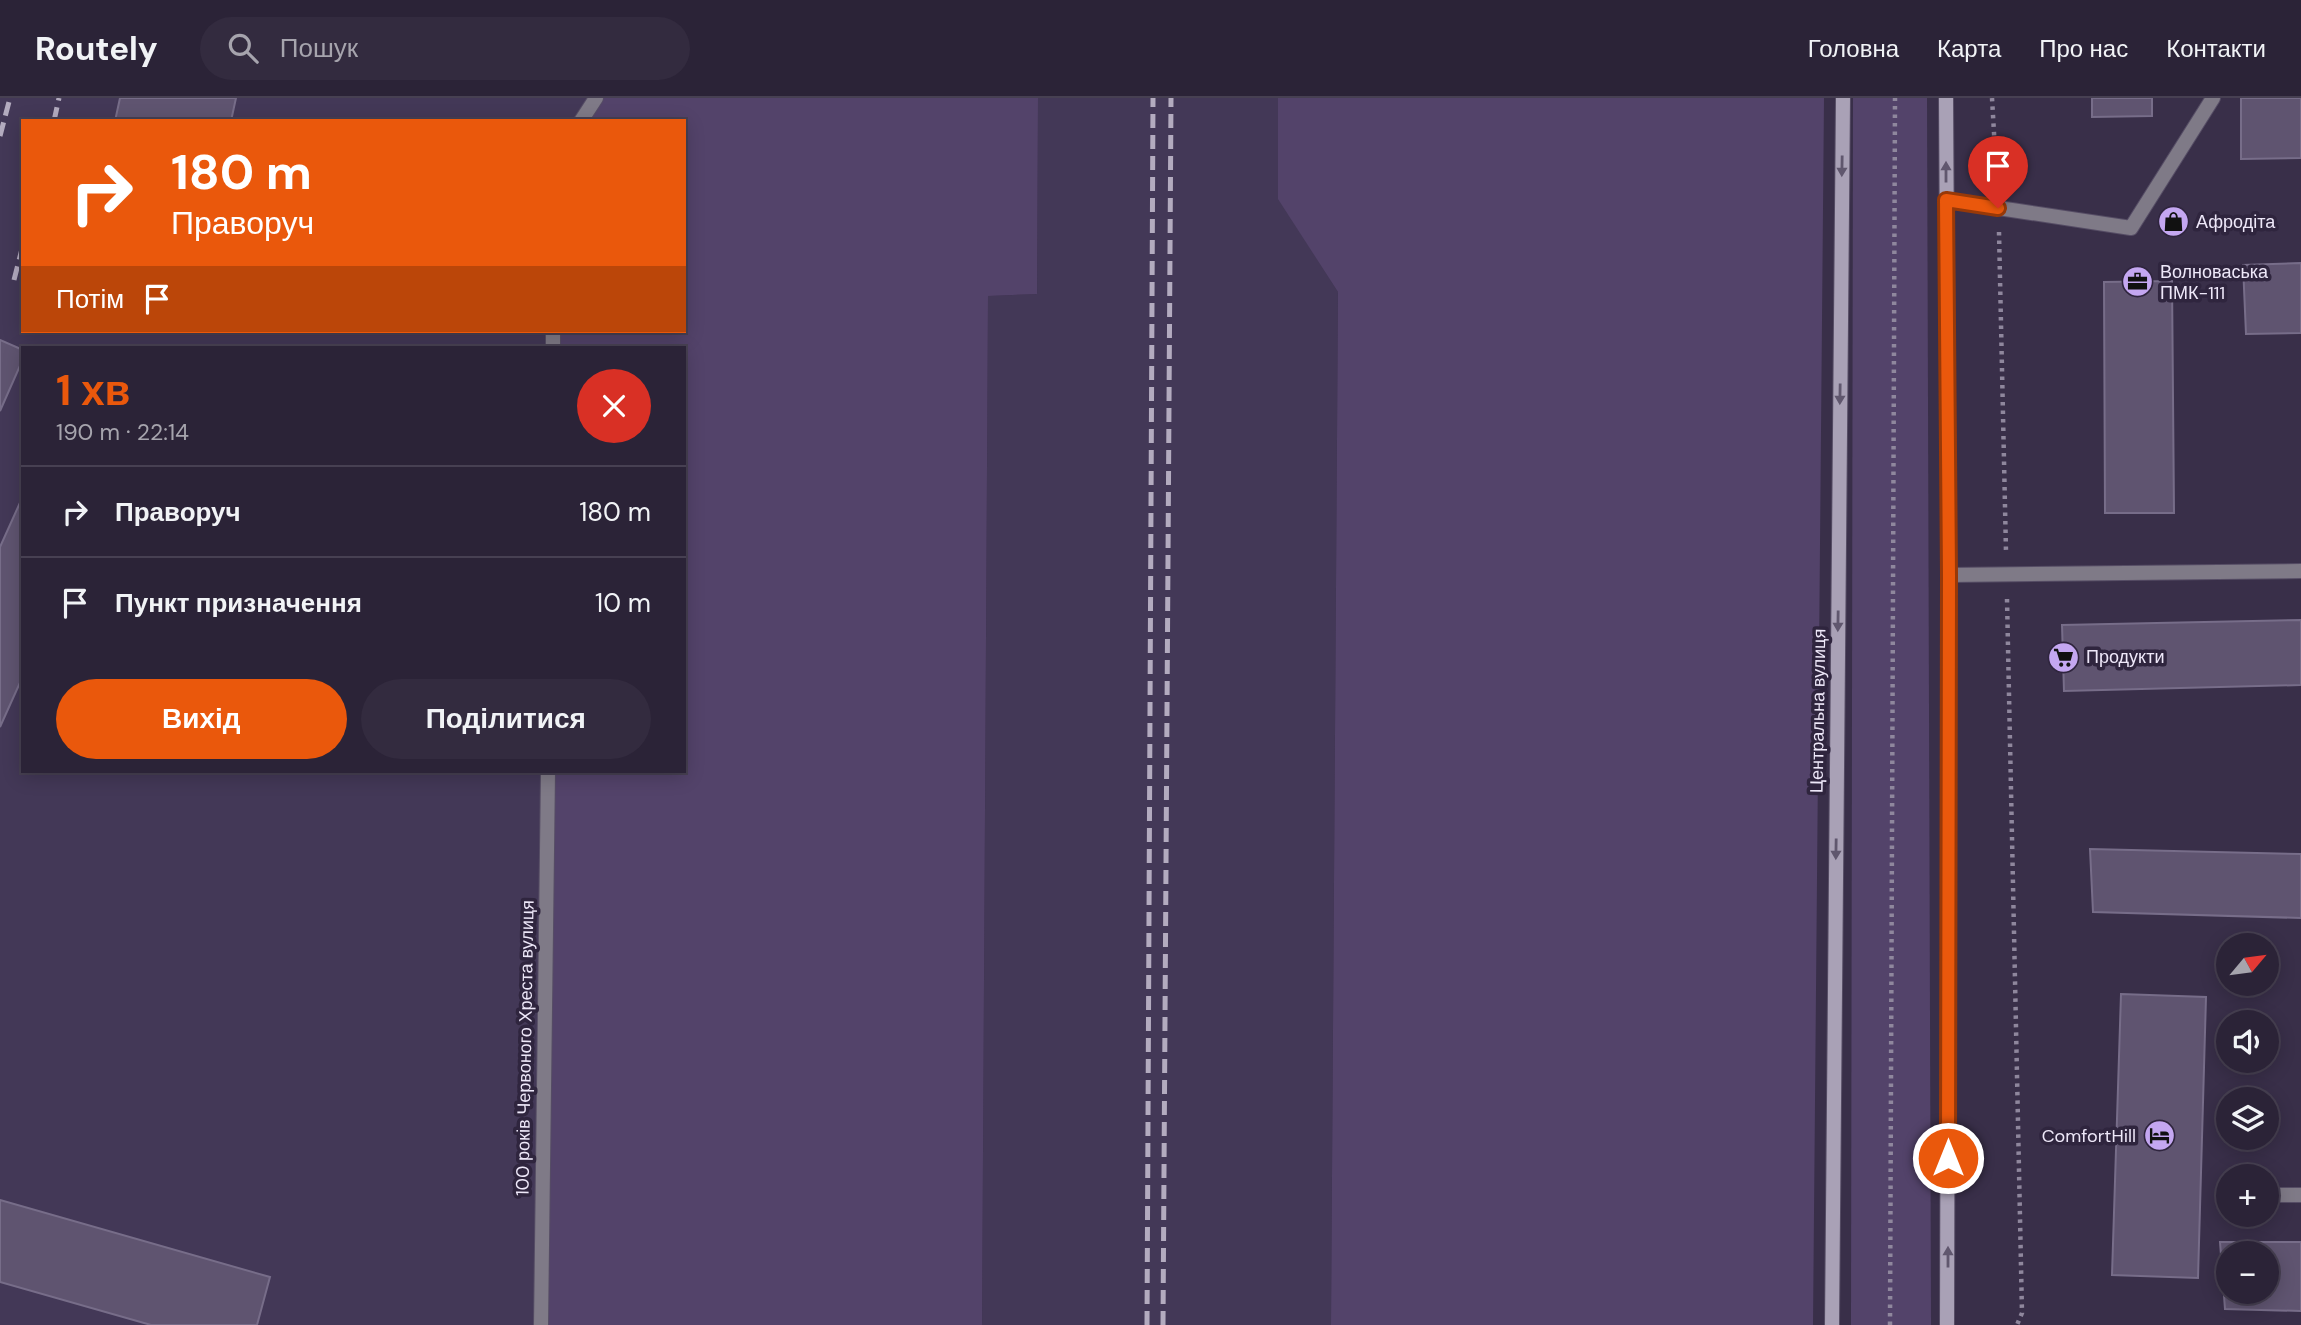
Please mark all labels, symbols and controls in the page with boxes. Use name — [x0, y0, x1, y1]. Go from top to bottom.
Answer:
search box — [200, 17, 690, 80]
text: Routely — [35, 27, 158, 70]
icon: search — [224, 29, 262, 67]
text: Пошук — [280, 31, 358, 65]
text: Головна — [1808, 33, 1899, 64]
text: Карта — [1937, 33, 2001, 64]
text: Про нас — [2039, 33, 2128, 64]
text: Контакти — [2166, 33, 2266, 64]
pin — [1968, 136, 2028, 208]
text: 180 m — [171, 140, 312, 204]
icon: right — [56, 147, 147, 238]
icon: arrive — [1979, 147, 2017, 185]
one-way arrow — [1836, 155, 1848, 177]
one-way arrow — [1940, 161, 1952, 183]
text: Праворуч — [171, 202, 314, 244]
shop icon: Афродіта — [2156, 205, 2190, 239]
place label: Афродіта — [2196, 210, 2276, 234]
place label: Волноваська ПМК-111 — [2160, 260, 2269, 305]
office icon: Волноваська ПМК-111 — [2120, 265, 2154, 299]
icon: arrive — [138, 280, 176, 318]
text: Потім — [56, 282, 124, 316]
text: 1 хв — [56, 363, 130, 418]
button: close — [577, 369, 651, 443]
one-way arrow — [1834, 383, 1846, 405]
text: 190 m · 22:14 — [56, 417, 189, 447]
icon: right — [56, 493, 94, 531]
text: Праворуч — [115, 495, 241, 529]
text: 180 m — [579, 495, 651, 529]
icon: arrive — [56, 584, 94, 622]
text: Пункт призначення — [115, 586, 362, 620]
text: 10 m — [595, 586, 651, 620]
one-way arrow — [1832, 610, 1844, 632]
street label: Центральна вулиця — [1805, 629, 1831, 793]
supermarket icon: Продукти — [2046, 640, 2080, 674]
place label: Продукти — [2086, 645, 2164, 669]
button: Вихід — [56, 679, 347, 759]
button: Поділитися — [361, 679, 651, 759]
one-way arrow — [1830, 838, 1842, 860]
street label: 100 років Червоного Хреста вулиця — [510, 900, 540, 1196]
north arrow — [2216, 933, 2278, 996]
map controls — [2216, 933, 2279, 1304]
button: sound — [2216, 1010, 2279, 1073]
button: layers — [2216, 1087, 2279, 1150]
hotel icon: ComfortHill — [2142, 1119, 2176, 1153]
position arrow — [1911, 1121, 1985, 1195]
place label: ComfortHill — [2042, 1124, 2136, 1148]
button: + — [2216, 1164, 2279, 1227]
button: − — [2216, 1241, 2279, 1304]
one-way arrow — [1942, 1246, 1953, 1268]

